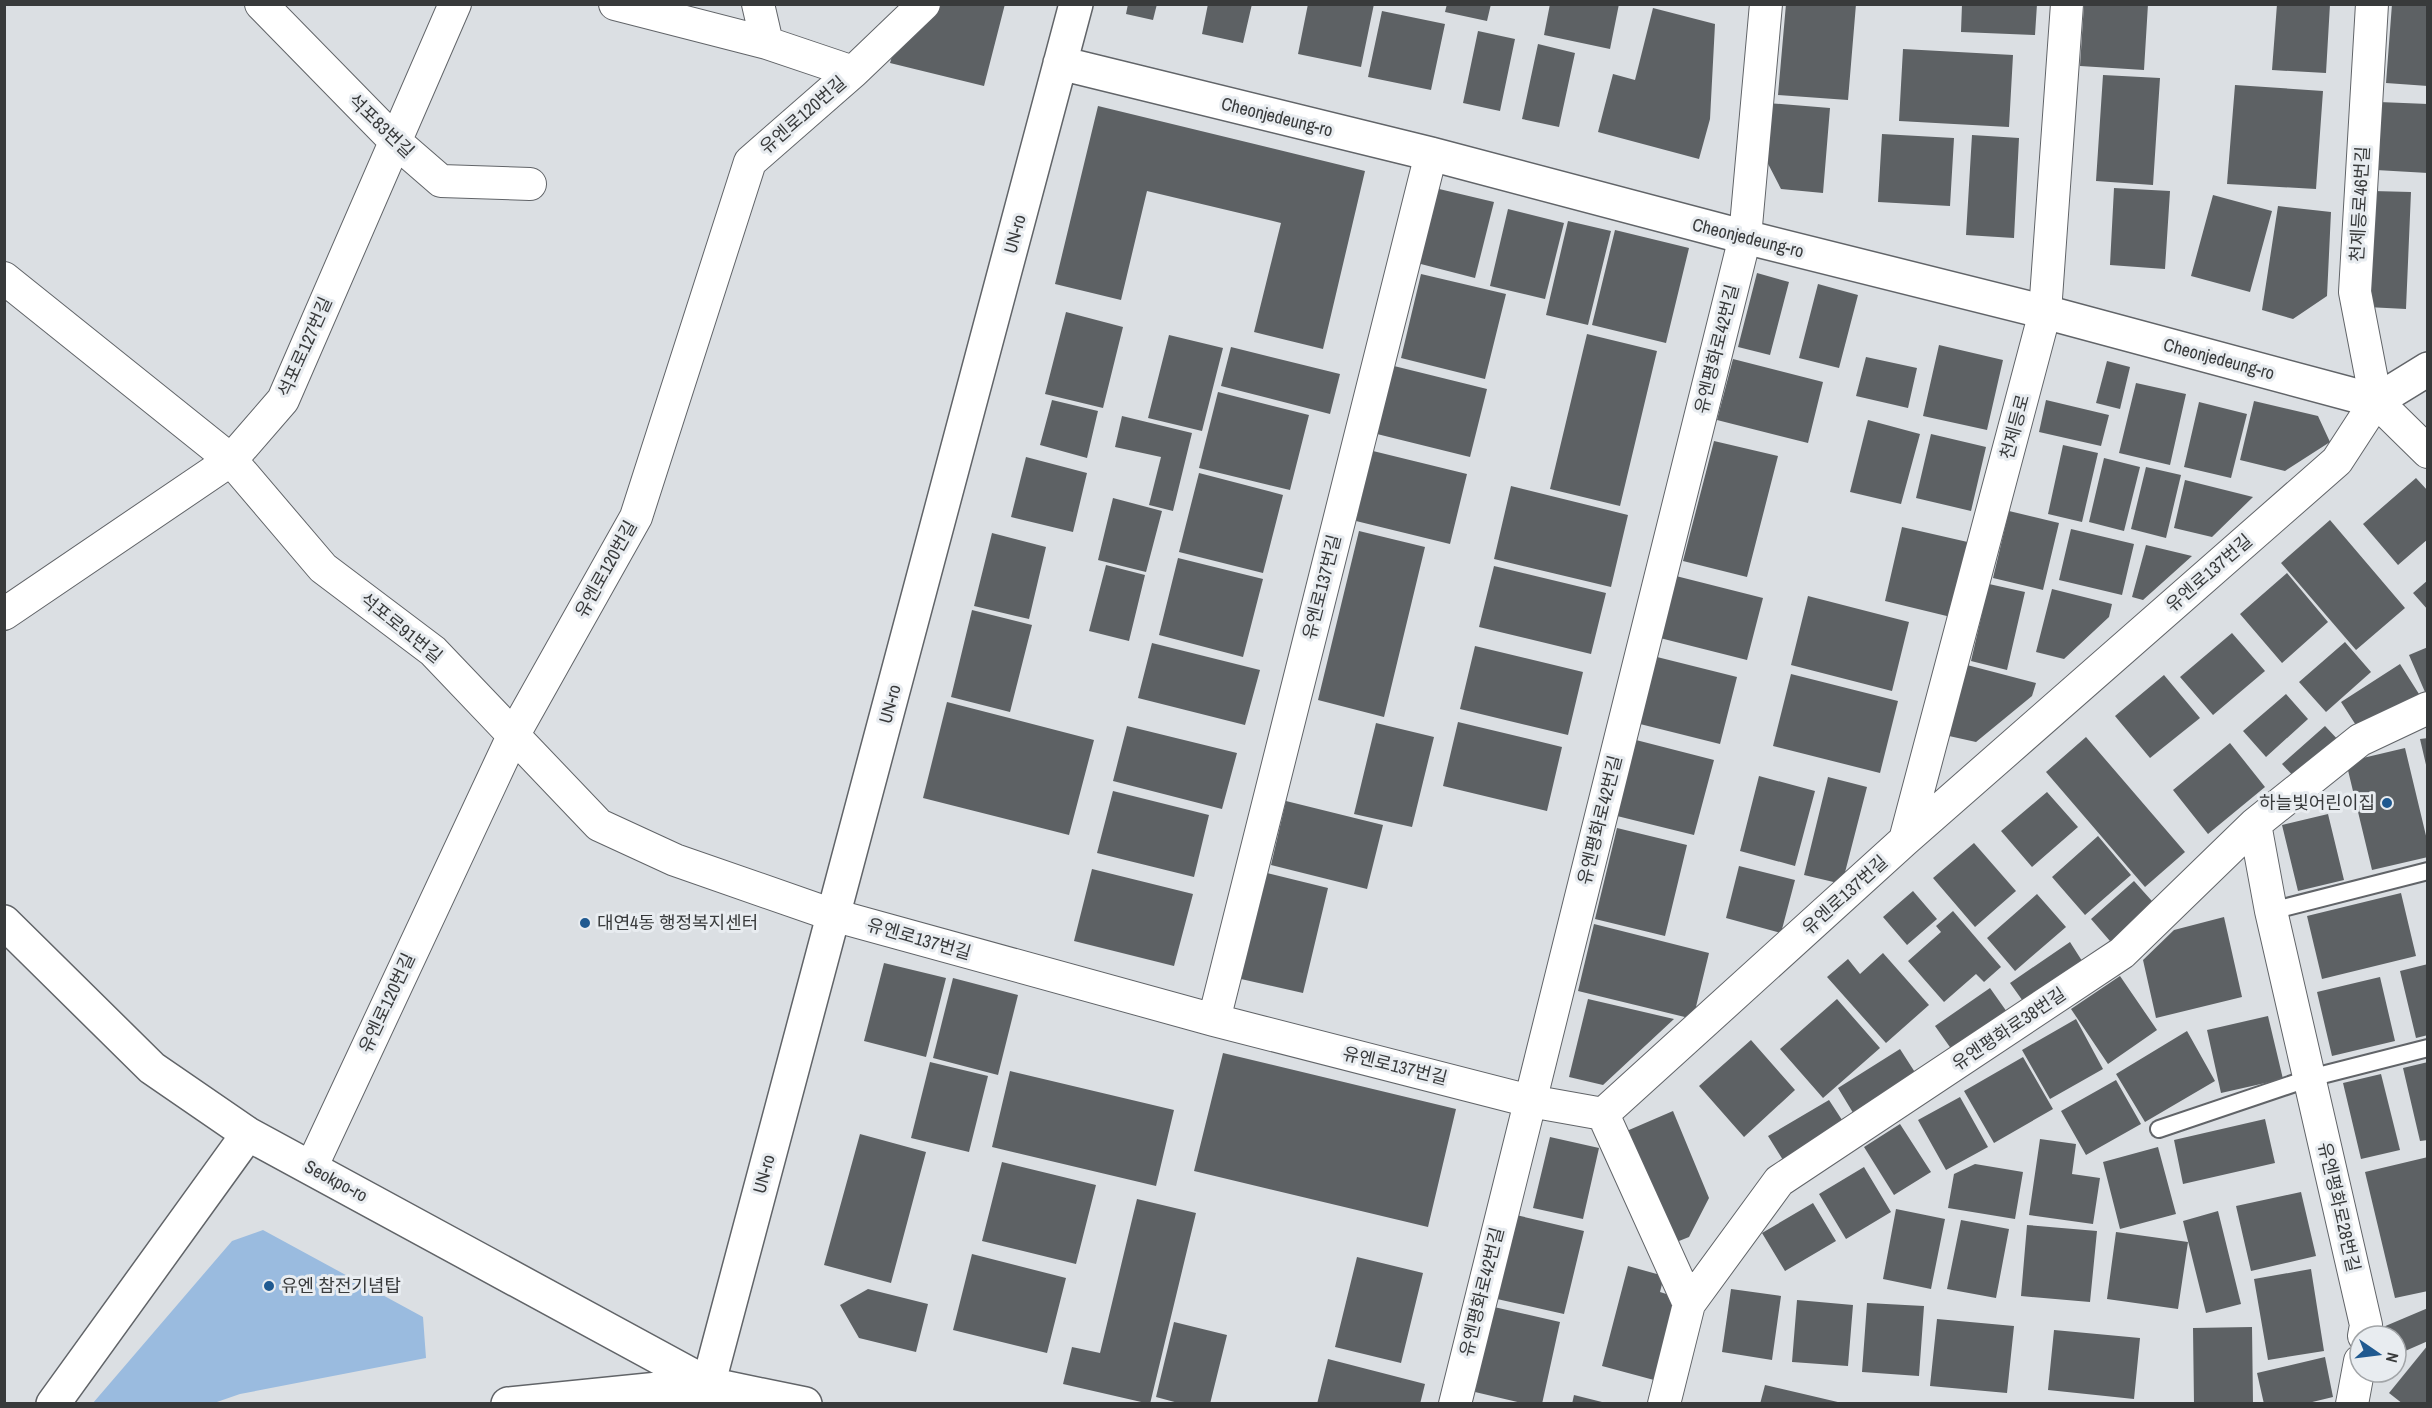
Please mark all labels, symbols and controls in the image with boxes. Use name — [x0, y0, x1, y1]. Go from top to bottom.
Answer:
street label: 유엔로120번길 — [754, 70, 851, 159]
street label: 석포83번길 — [343, 88, 420, 163]
street label: Cheonjedeung-ro — [1219, 91, 1335, 142]
street label: 천제등로46번길 — [2344, 146, 2375, 262]
street label: UN-ro — [997, 212, 1032, 256]
street label: Cheonjedeung-ro — [1690, 212, 1806, 263]
street label: 유엔평화로42번길 — [1688, 282, 1745, 416]
street label: 석포로127번길 — [271, 293, 338, 401]
street label: Cheonjedeung-ro — [2161, 332, 2277, 385]
street label: 천제등로 — [1994, 392, 2035, 462]
street label: 유엔로120번길 — [569, 516, 643, 622]
street label: 유엔로137번길 — [2160, 528, 2257, 617]
street label: 유엔로137번길 — [1296, 532, 1347, 642]
street label: 석포로91번길 — [355, 587, 448, 669]
street label: UN-ro — [872, 682, 907, 726]
street label: 유엔평화로42번길 — [1571, 753, 1628, 887]
place label: 하늘빛어린이집 — [2259, 790, 2375, 815]
marker: 하늘빛어린이집 — [2380, 796, 2394, 810]
street label: 유엔로137번길 — [1796, 849, 1893, 940]
place label: 대연4동 행정복지센터 — [597, 910, 758, 935]
street label: 유엔로137번길 — [864, 912, 974, 965]
marker: 대연4동 행정복지센터 — [578, 916, 592, 930]
street label: 유엔로120번길 — [353, 949, 421, 1057]
street label: 유엔평화로38번길 — [1947, 981, 2071, 1076]
street label: 유엔로137번길 — [1340, 1040, 1450, 1091]
street label: 유엔평화로28번길 — [2312, 1140, 2367, 1274]
street label: UN-ro — [746, 1152, 781, 1196]
street label: Seokpo-ro — [300, 1154, 372, 1208]
street label: 유엔평화로42번길 — [1453, 1225, 1510, 1359]
place label: 유엔 참전기념탑 — [281, 1273, 401, 1298]
marker: 유엔 참전기념탑 — [262, 1279, 276, 1293]
north arrow — [2348, 1324, 2408, 1384]
text: N — [2381, 1350, 2404, 1365]

